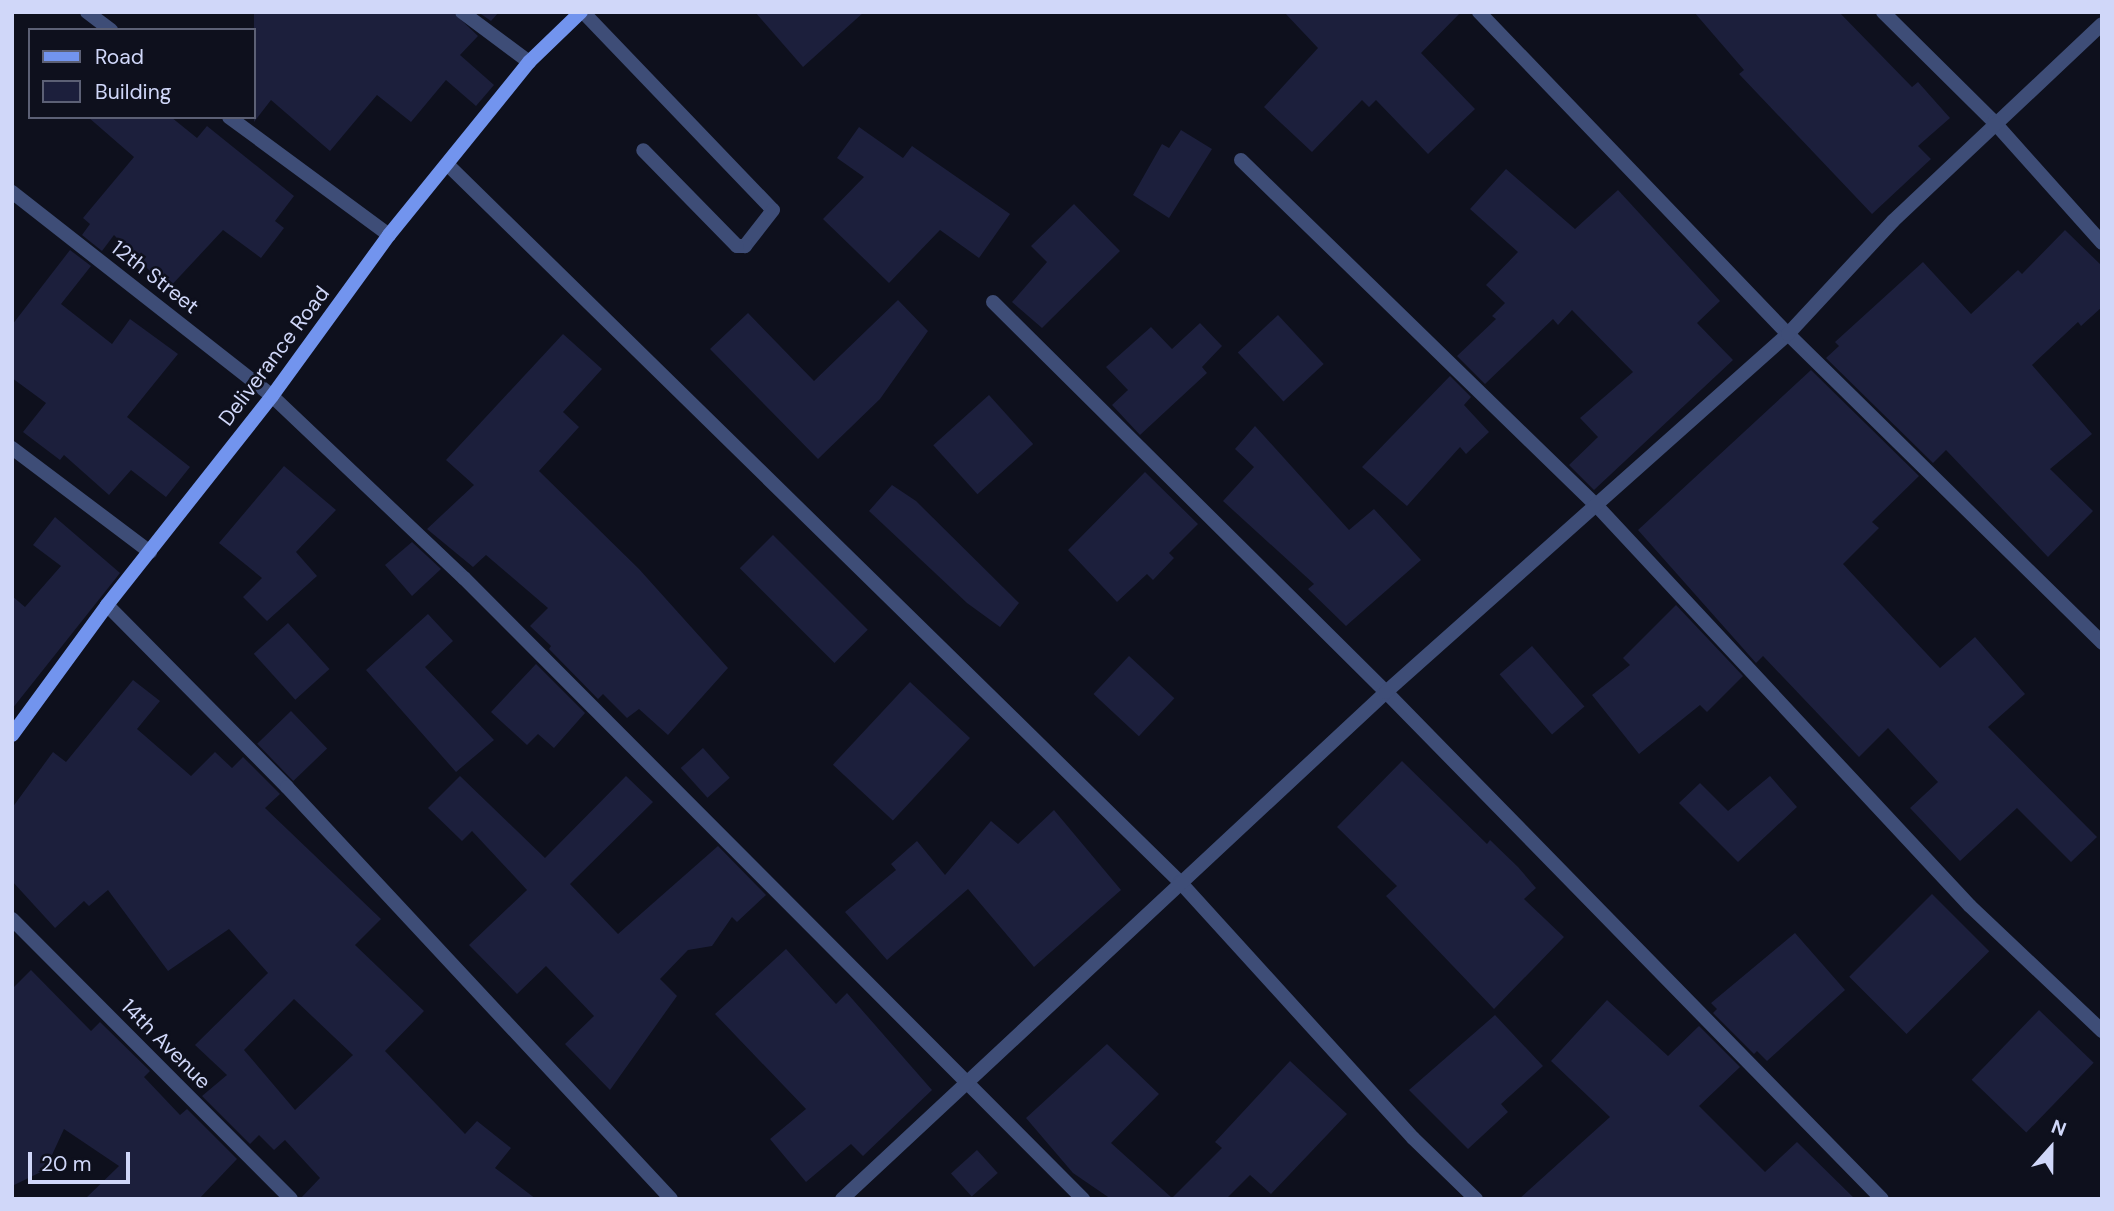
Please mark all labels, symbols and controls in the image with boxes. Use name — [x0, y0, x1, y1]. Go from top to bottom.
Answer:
legend — [28, 28, 256, 119]
text: Road — [95, 43, 144, 71]
text: Building — [95, 78, 171, 106]
street label: 12th Street — [106, 235, 204, 319]
street label: Deliverance Road — [213, 281, 335, 431]
street label: 14th Avenue — [116, 994, 216, 1094]
north arrow — [2016, 1113, 2086, 1183]
text: N — [2048, 1114, 2070, 1142]
scale bar — [32, 1138, 133, 1182]
text: 20 m — [41, 1150, 92, 1178]

